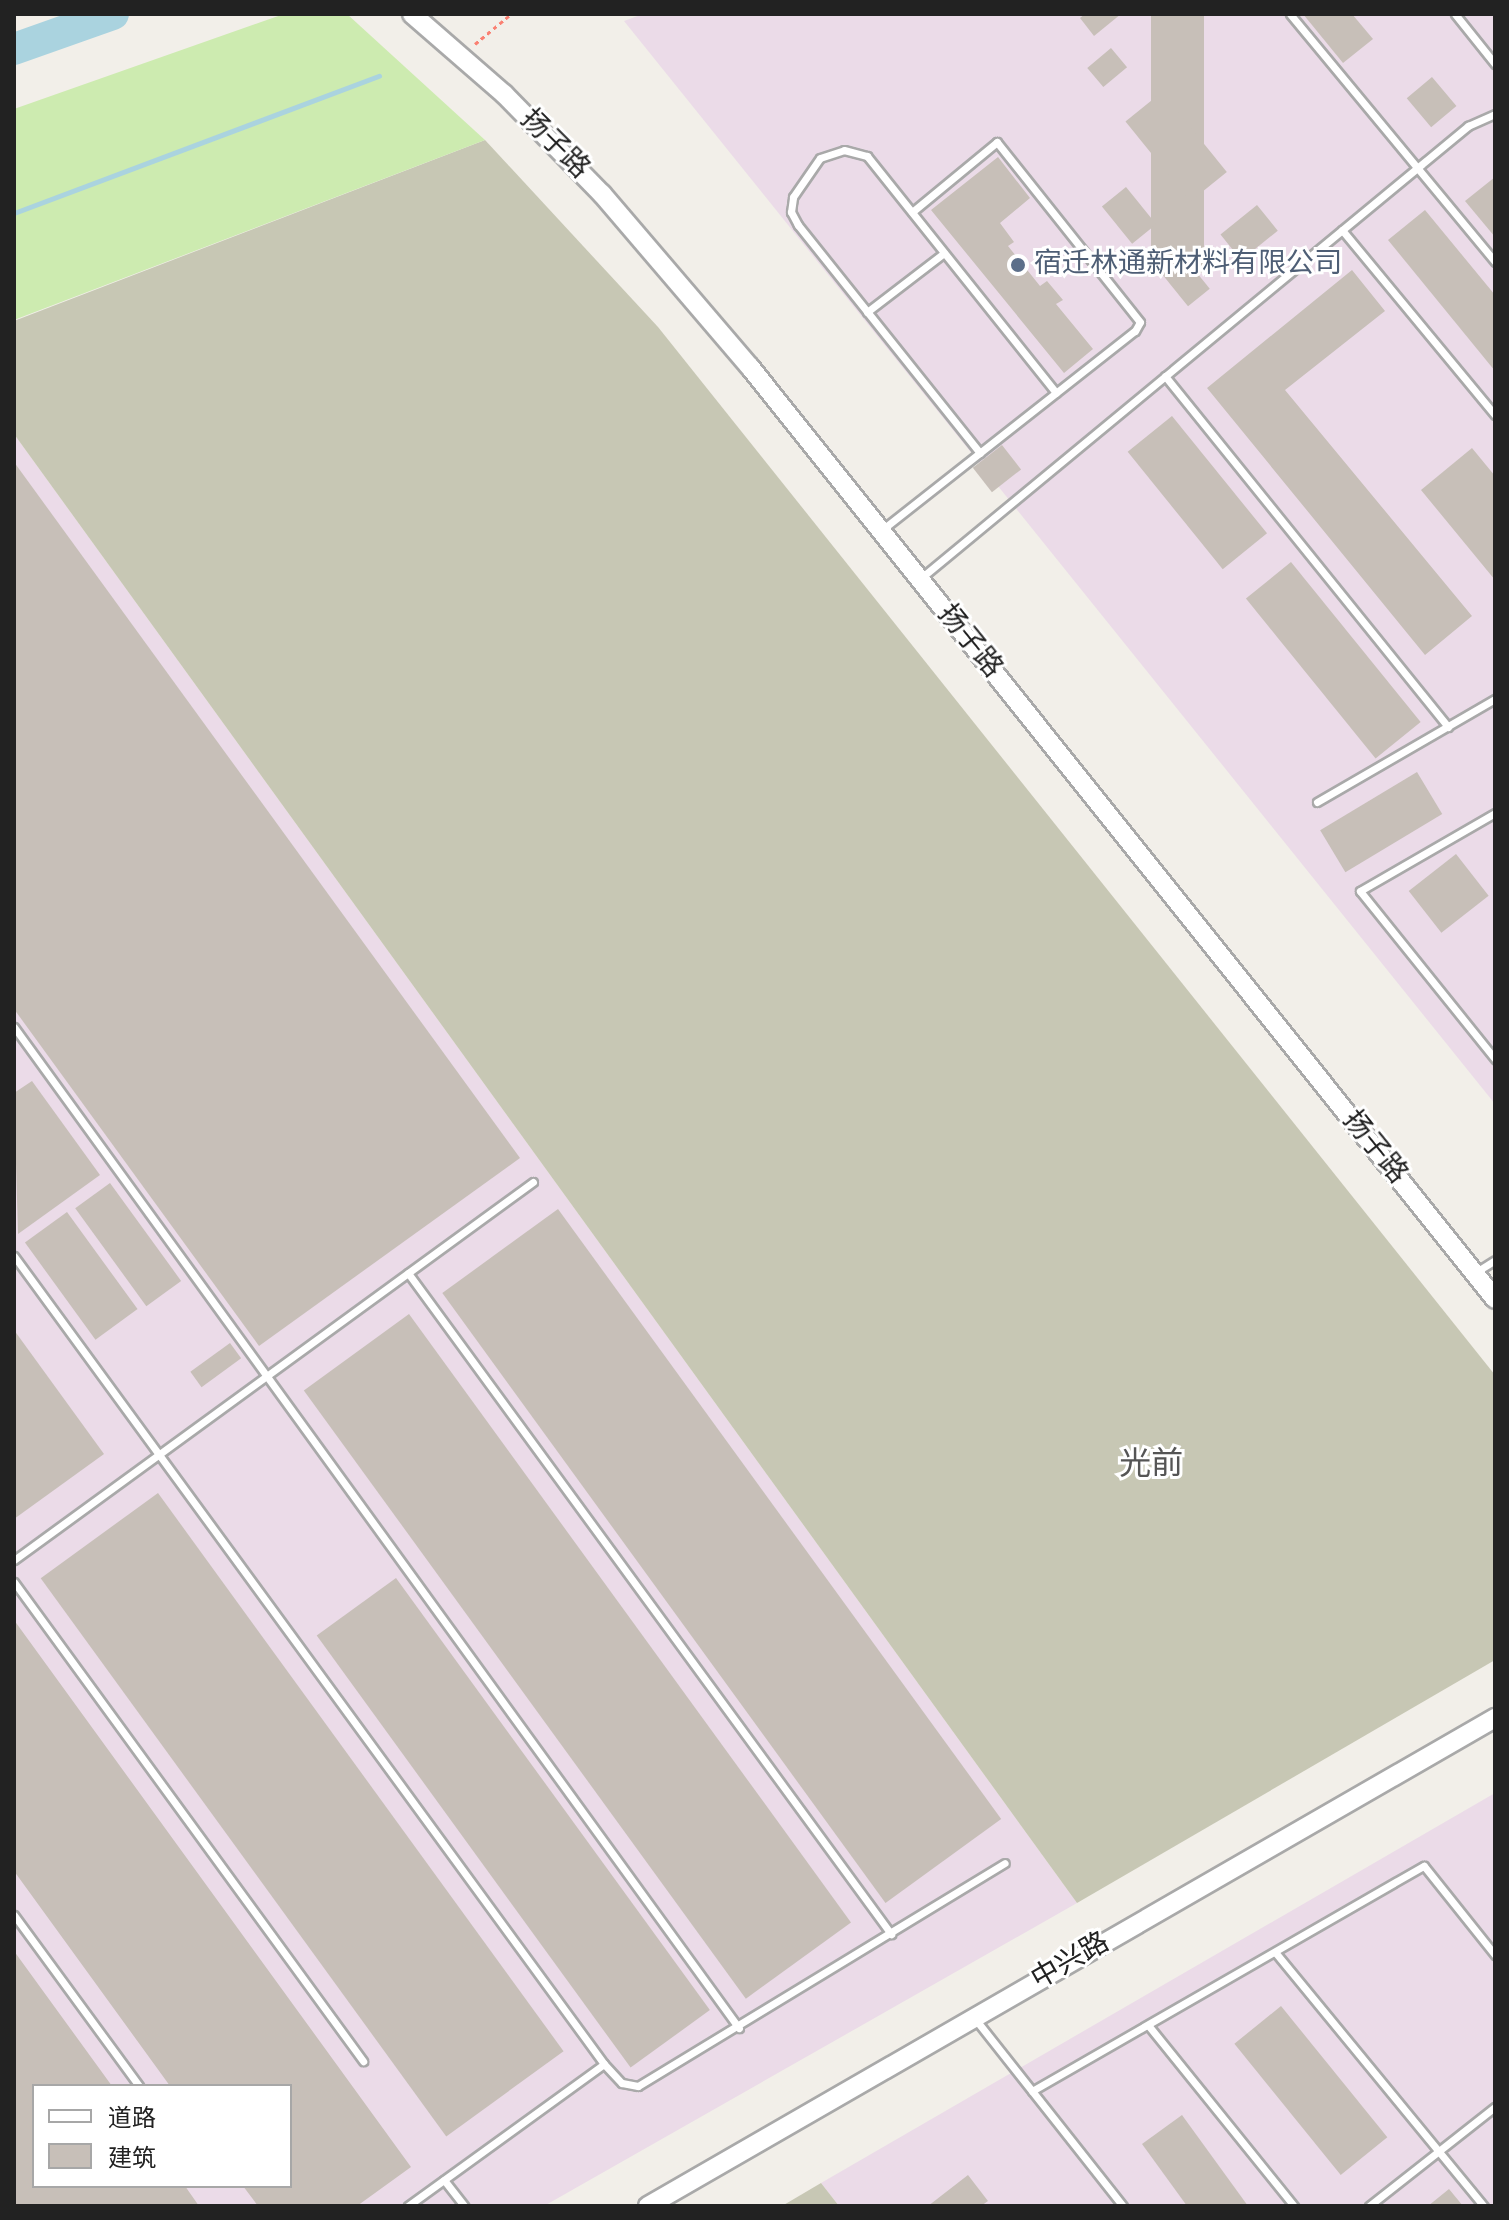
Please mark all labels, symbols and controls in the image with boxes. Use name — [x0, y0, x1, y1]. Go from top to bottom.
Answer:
street label: 扬子路 — [512, 103, 596, 187]
place label: 宿迁林通新材料有限公司 — [1034, 248, 1342, 282]
marker: 宿迁林通新材料有限公司 — [1009, 256, 1027, 274]
street label: 扬子路 — [930, 599, 1008, 685]
street label: 扬子路 — [1335, 1105, 1413, 1191]
district label: 光前 — [1119, 1447, 1183, 1485]
street label: 中兴路 — [1026, 1926, 1116, 1998]
legend — [32, 2084, 292, 2188]
text: 道路 — [108, 2105, 156, 2135]
text: 建筑 — [108, 2145, 156, 2175]

